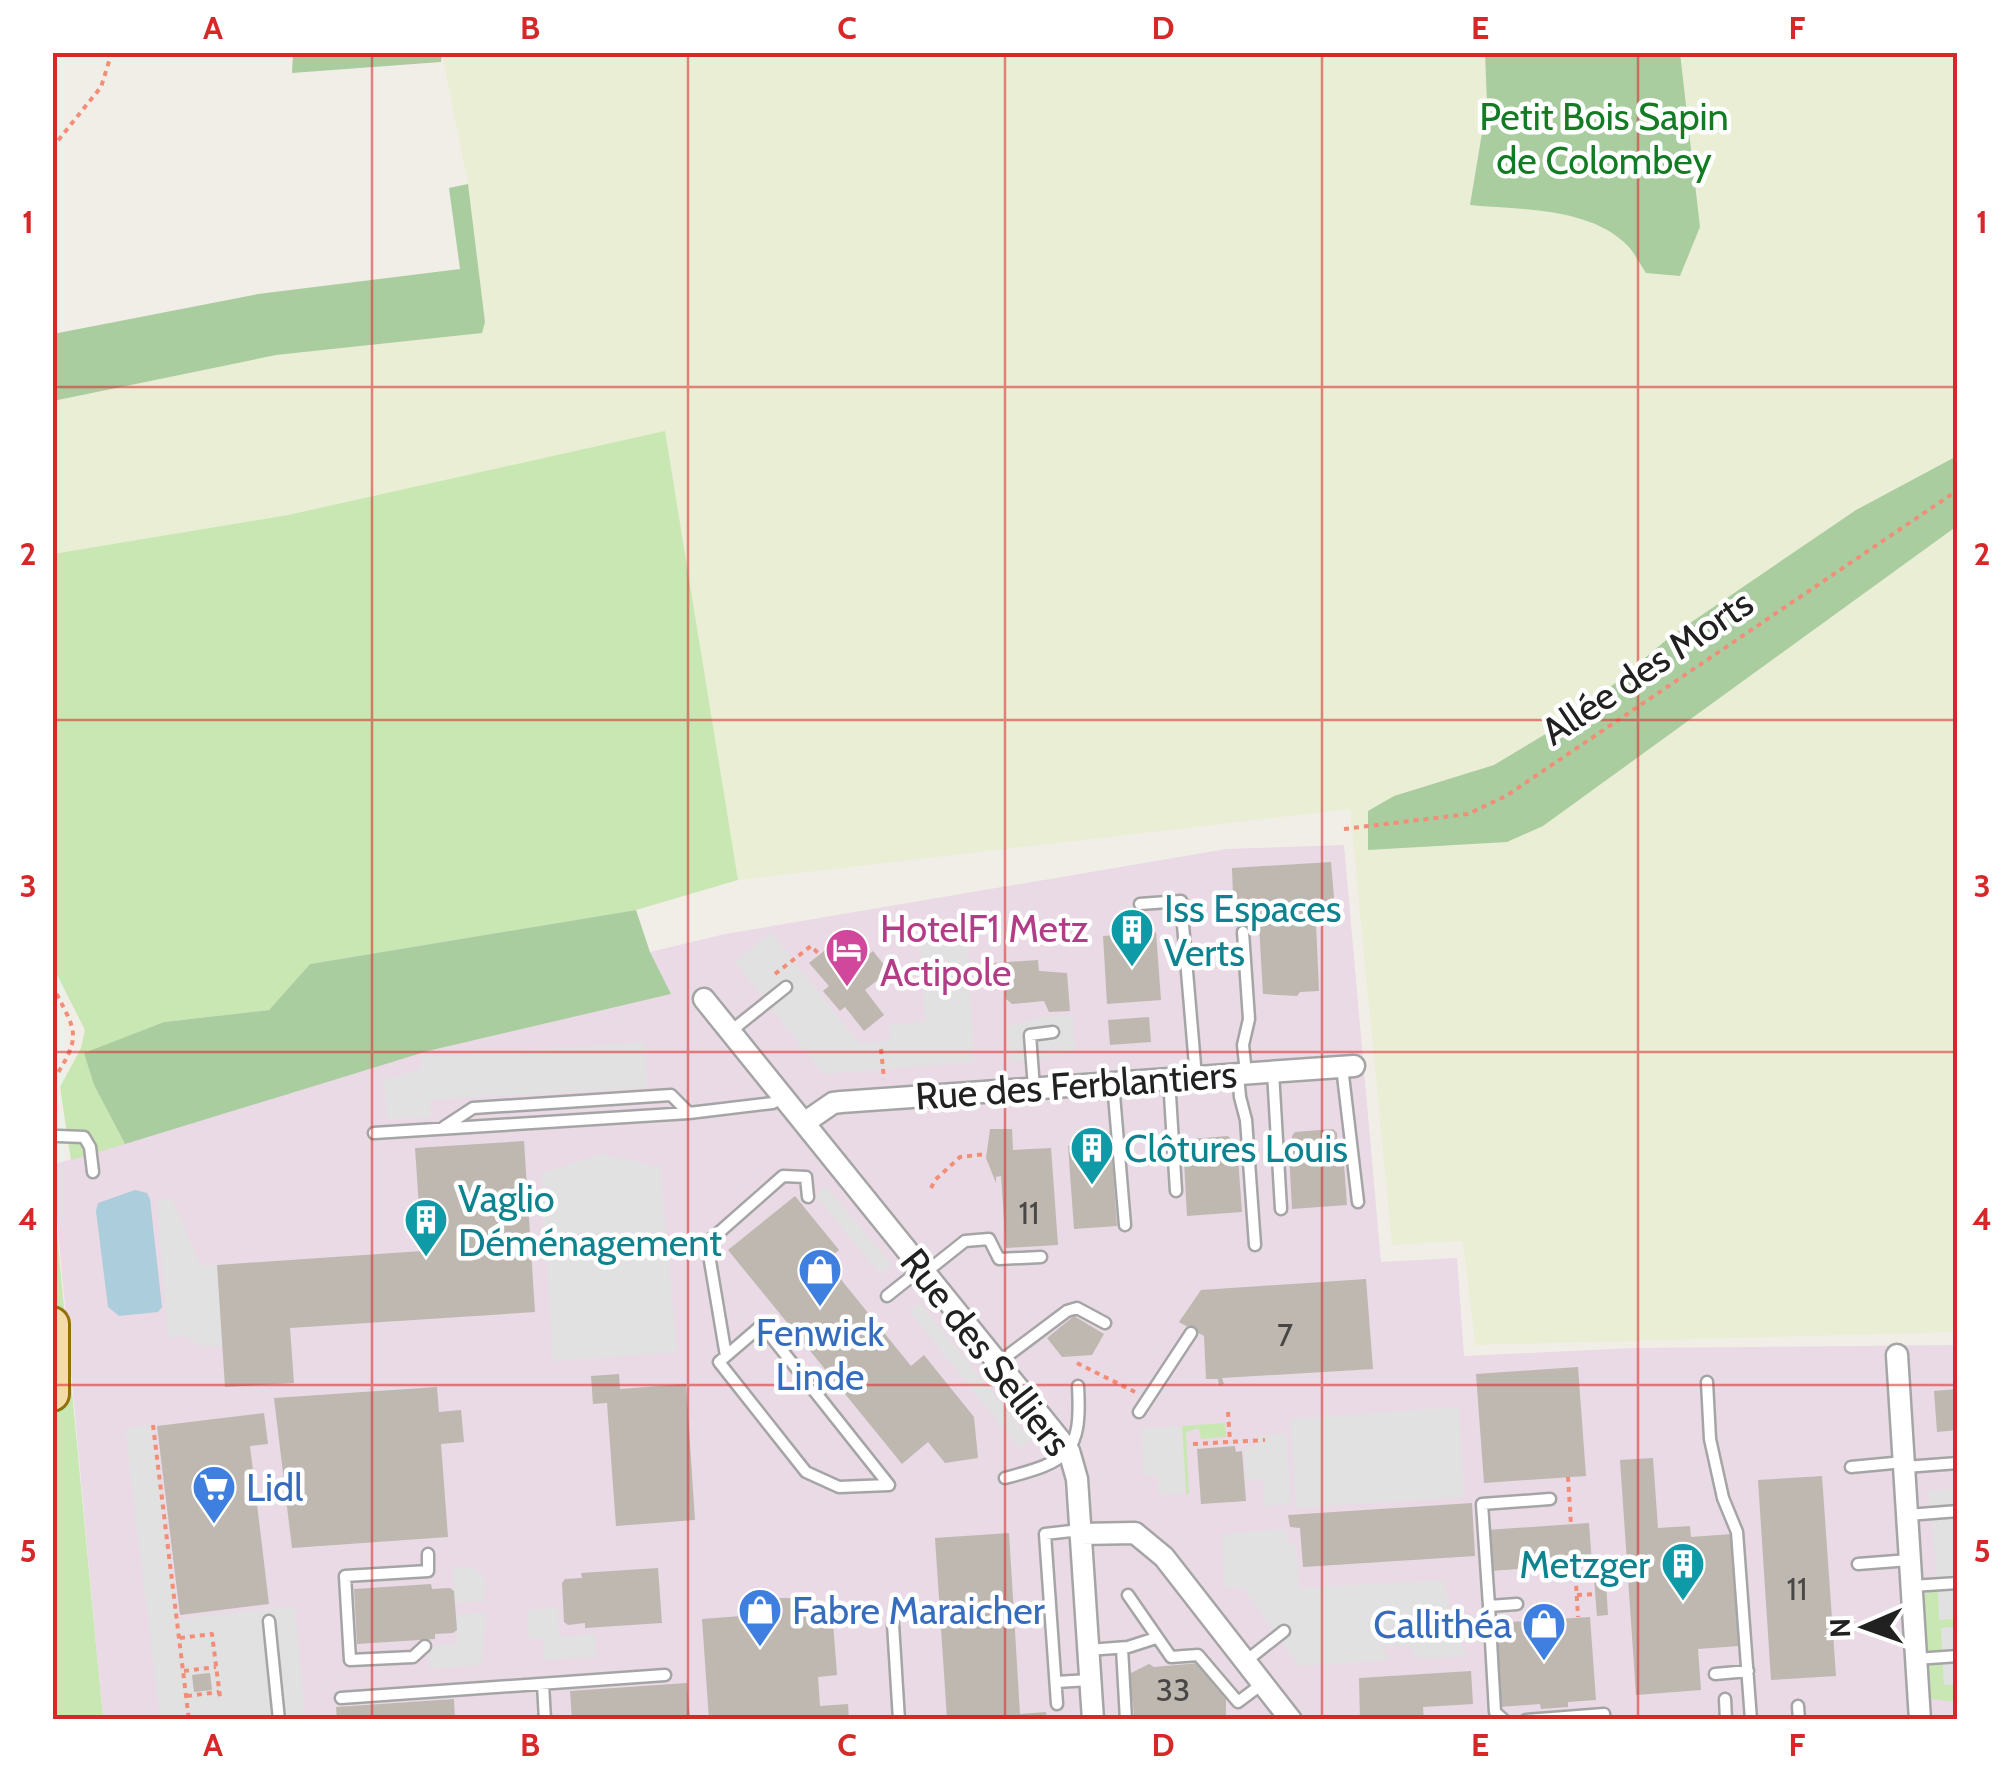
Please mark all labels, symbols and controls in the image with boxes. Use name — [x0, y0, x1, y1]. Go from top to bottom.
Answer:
text: A — [203, 8, 223, 47]
text: B — [520, 8, 540, 47]
text: C — [837, 8, 857, 47]
text: D — [1151, 8, 1175, 47]
text: E — [1471, 8, 1489, 47]
text: F — [1789, 8, 1806, 47]
park label: Petit Bois Sapin de Colombey — [1479, 93, 1729, 184]
text: 1 — [22, 202, 34, 241]
text: 1 — [1976, 202, 1988, 241]
text: 2 — [20, 534, 36, 573]
text: 2 — [1974, 534, 1990, 573]
street label: Allée des Morts — [1532, 579, 1762, 755]
text: 3 — [19, 866, 37, 905]
text: 3 — [1973, 866, 1991, 905]
place label: Iss Espaces Verts — [1164, 885, 1342, 976]
place label: HotelF1 Metz Actipole — [880, 905, 1089, 996]
building icon: Iss Espaces Verts — [1109, 907, 1155, 968]
hotel icon: HotelF1 Metz Actipole — [824, 927, 870, 988]
street label: Rue des Ferblantiers — [914, 1050, 1238, 1120]
building icon: Clôtures Louis — [1069, 1125, 1115, 1186]
place label: Clôtures Louis — [1124, 1125, 1348, 1172]
place label: Vaglio Déménagement — [458, 1175, 722, 1266]
house number: 11 — [1019, 1193, 1039, 1232]
building icon: Vaglio Déménagement — [403, 1197, 449, 1258]
text: 4 — [18, 1199, 38, 1238]
text: 4 — [1972, 1199, 1992, 1238]
street label: Rue des Selliers — [891, 1239, 1081, 1465]
shop icon: Fenwick Linde — [797, 1247, 843, 1308]
place label: Fenwick Linde — [756, 1309, 884, 1400]
house number: 7 — [1277, 1315, 1293, 1354]
supermarket icon: Lidl — [191, 1464, 237, 1525]
place label: Lidl — [246, 1464, 303, 1511]
text: 5 — [19, 1531, 37, 1570]
text: 5 — [1973, 1531, 1991, 1570]
place label: Metzger — [1519, 1541, 1650, 1588]
building icon: Metzger — [1660, 1541, 1706, 1602]
house number: 11 — [1787, 1569, 1807, 1608]
north arrow — [1815, 1577, 1915, 1677]
shop icon: Fabre Maraicher — [737, 1587, 783, 1648]
place label: Fabre Maraicher — [792, 1587, 1045, 1634]
place label: Callithéa — [1373, 1601, 1512, 1648]
shop icon: Callithéa — [1521, 1601, 1567, 1662]
text: N — [1823, 1617, 1857, 1638]
house number: 33 — [1156, 1670, 1190, 1709]
text: A — [203, 1725, 223, 1764]
text: B — [520, 1725, 540, 1764]
text: C — [837, 1725, 857, 1764]
text: D — [1151, 1725, 1175, 1764]
text: E — [1471, 1725, 1489, 1764]
text: F — [1789, 1725, 1806, 1764]

